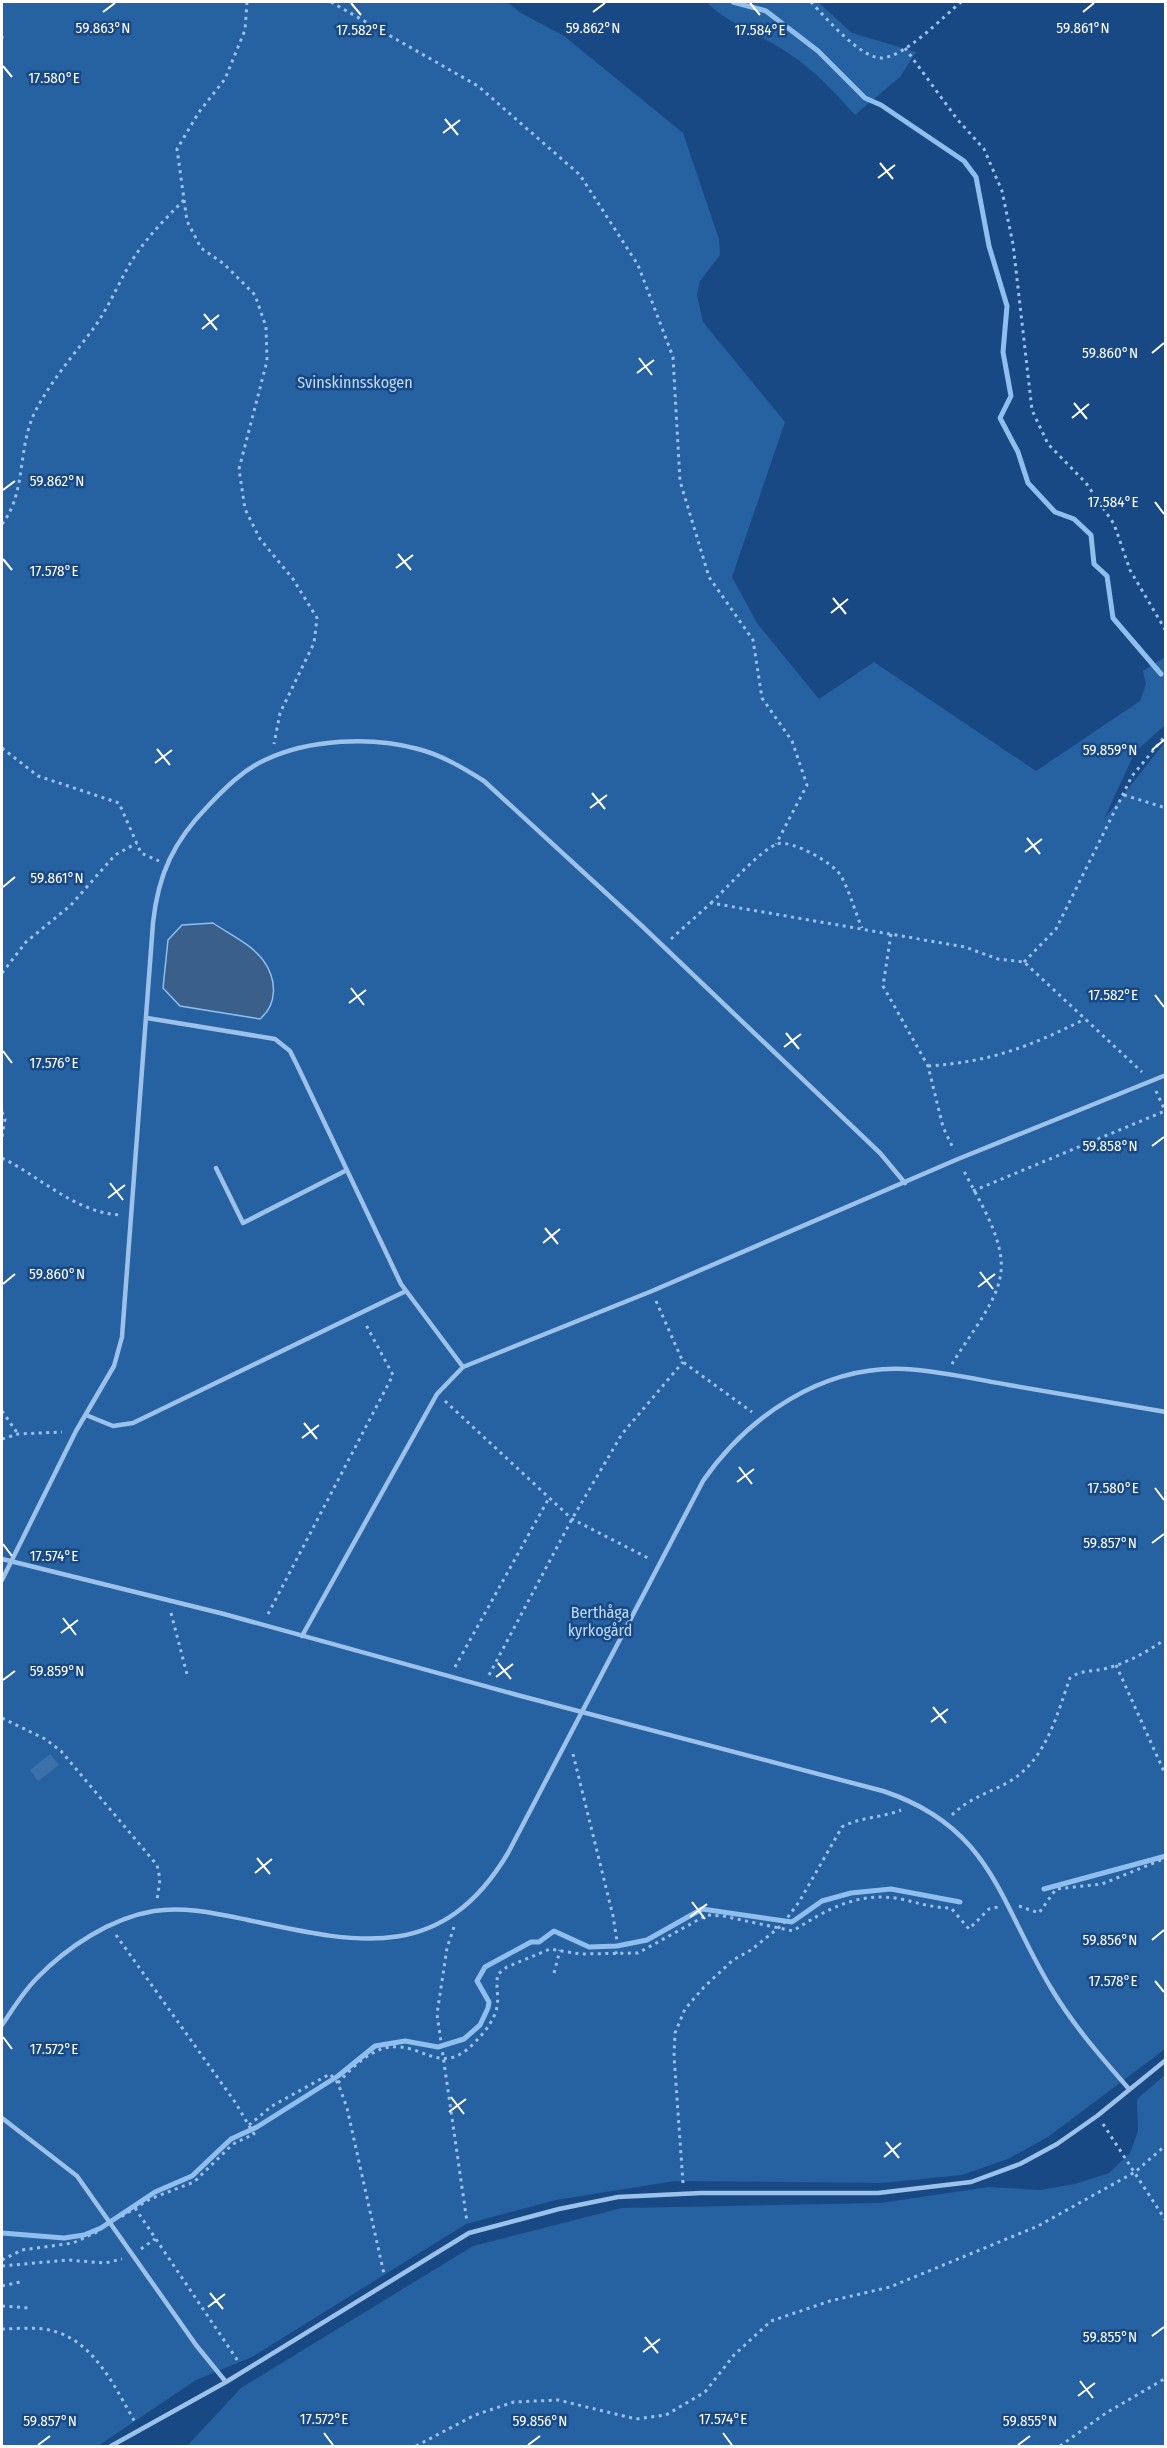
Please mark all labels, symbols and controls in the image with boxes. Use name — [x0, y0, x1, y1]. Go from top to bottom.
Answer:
text: 59.863°N — [76, 19, 130, 37]
text: 59.862°N — [566, 19, 620, 37]
text: 59.861°N — [1056, 19, 1110, 37]
text: 17.582°E — [336, 21, 386, 39]
text: 17.584°E — [735, 21, 785, 39]
text: 17.580°E — [28, 69, 80, 87]
text: 59.860°N — [1082, 344, 1138, 362]
park label: Svinskinnsskogen — [297, 373, 413, 392]
text: 59.862°N — [30, 472, 84, 490]
text: 17.584°E — [1088, 493, 1138, 511]
text: 17.578°E — [29, 562, 79, 580]
text: 59.859°N — [1083, 741, 1137, 759]
text: 59.861°N — [30, 869, 84, 887]
text: 17.582°E — [1088, 986, 1138, 1004]
text: 17.576°E — [30, 1054, 78, 1072]
text: 59.858°N — [1082, 1137, 1138, 1155]
text: 59.860°N — [29, 1265, 85, 1283]
text: 17.580°E — [1087, 1479, 1139, 1497]
text: 59.857°N — [1083, 1534, 1137, 1552]
text: 17.574°E — [30, 1547, 78, 1565]
park label: Berthåga kyrkogård — [568, 1603, 632, 1640]
text: 59.859°N — [30, 1662, 84, 1680]
text: 59.856°N — [1083, 1931, 1137, 1949]
text: 17.578°E — [1088, 1972, 1138, 1990]
text: 17.572°E — [30, 2040, 78, 2058]
text: 59.855°N — [1083, 2328, 1137, 2346]
text: 17.572°E — [300, 2410, 348, 2428]
text: 17.574°E — [699, 2410, 747, 2428]
text: 59.857°N — [23, 2412, 77, 2430]
text: 59.856°N — [513, 2412, 567, 2430]
text: 59.855°N — [1003, 2412, 1057, 2430]

